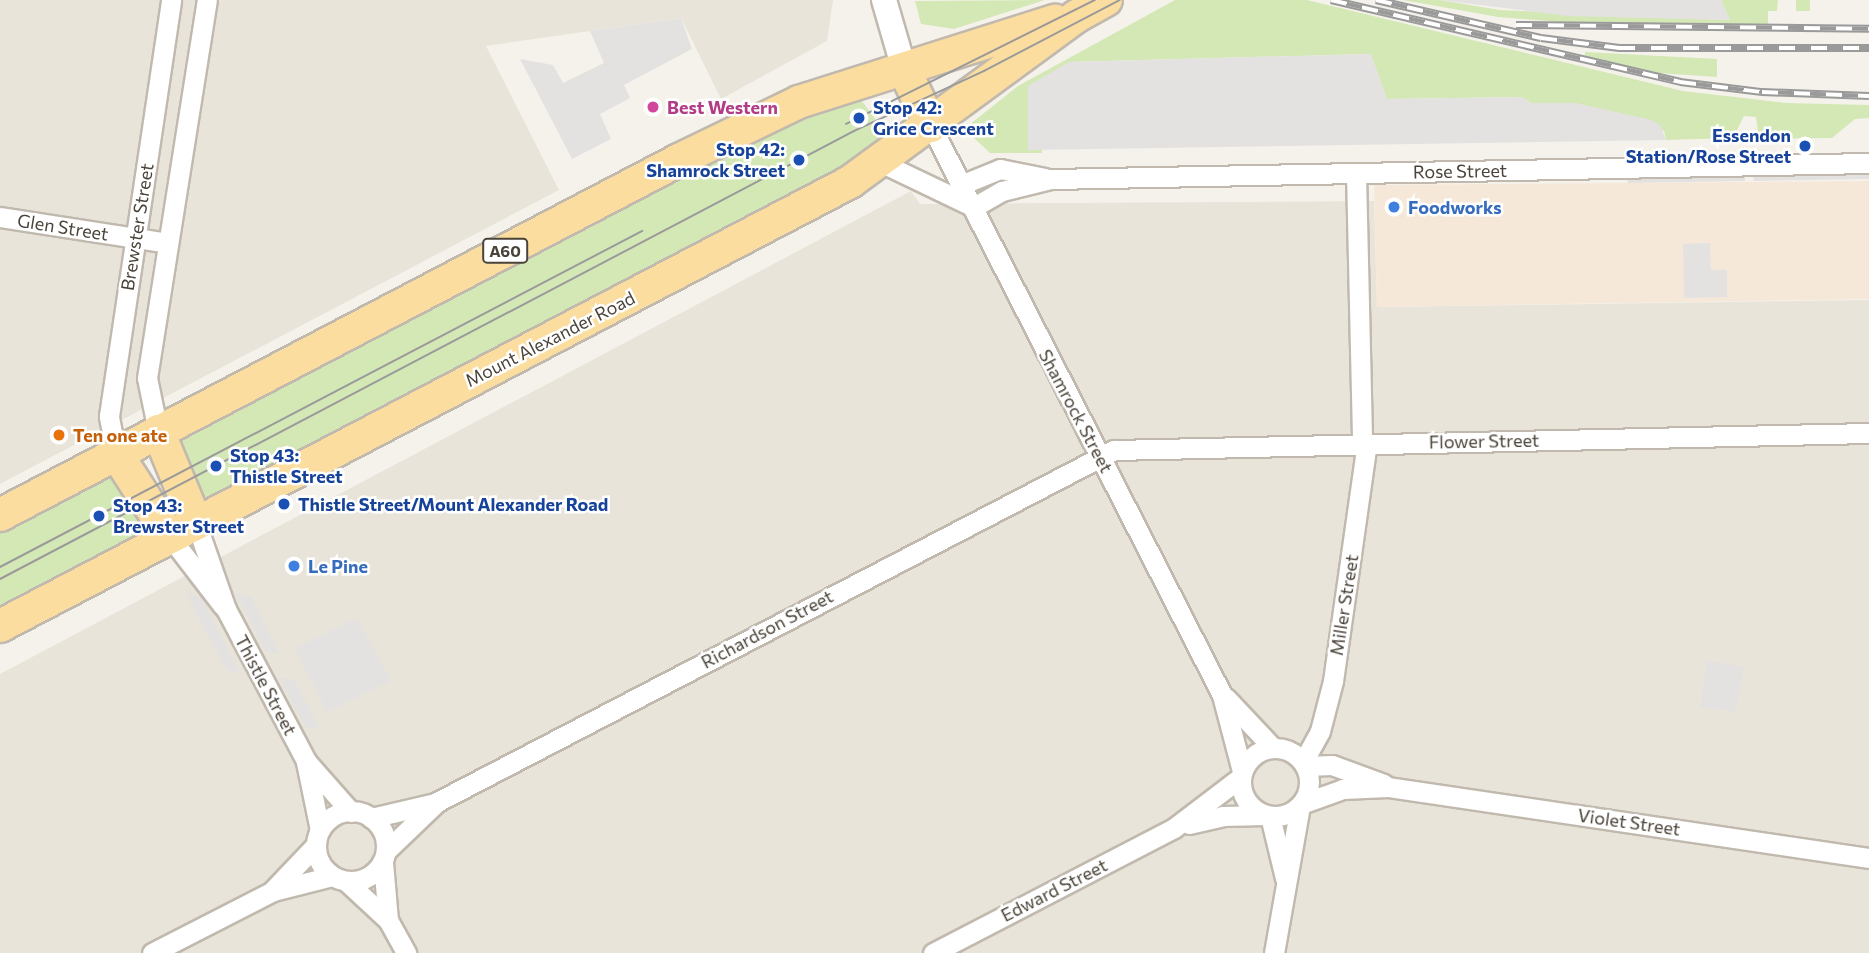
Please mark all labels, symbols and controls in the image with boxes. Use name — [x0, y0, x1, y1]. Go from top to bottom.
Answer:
place label: Best Western — [667, 96, 778, 118]
place label: Stop 42: Grice Crescent — [873, 97, 994, 140]
marker: Best Western — [645, 99, 661, 115]
marker: Stop 42: Grice Crescent — [851, 110, 867, 126]
place label: Essendon Station/Rose Street — [1626, 125, 1791, 168]
marker: Essendon Station/Rose Street — [1797, 138, 1813, 154]
place label: Stop 42: Shamrock Street — [646, 139, 785, 182]
marker: Stop 42: Shamrock Street — [791, 152, 807, 168]
street label: Rose Street — [1413, 159, 1507, 183]
street label: Brewster Street — [116, 162, 158, 292]
place label: Foodworks — [1408, 196, 1502, 218]
marker: Foodworks — [1386, 199, 1402, 215]
street label: Glen Street — [16, 209, 110, 245]
road number: A60 — [480, 238, 530, 264]
street label: Mount Alexander Road — [462, 287, 638, 391]
street label: Shamrock Street — [1034, 346, 1118, 476]
place label: Ten one ate — [73, 424, 167, 446]
marker: Ten one ate — [51, 427, 67, 443]
street label: Flower Street — [1429, 429, 1539, 453]
place label: Stop 43: Thistle Street — [230, 445, 343, 488]
marker: Stop 43: Thistle Street — [208, 458, 224, 474]
place label: Thistle Street/Mount Alexander Road — [298, 493, 608, 515]
place label: Stop 43: Brewster Street — [113, 495, 244, 538]
marker: Thistle Street/Mount Alexander Road — [276, 496, 292, 512]
marker: Stop 43: Brewster Street — [91, 508, 107, 524]
street label: Miller Street — [1325, 553, 1363, 657]
place label: Le Pine — [308, 555, 368, 577]
marker: Le Pine — [286, 558, 302, 574]
street label: Richardson Street — [697, 585, 837, 673]
street label: Thistle Street — [231, 631, 301, 739]
street label: Violet Street — [1576, 804, 1682, 840]
street label: Edward Street — [997, 854, 1111, 926]

